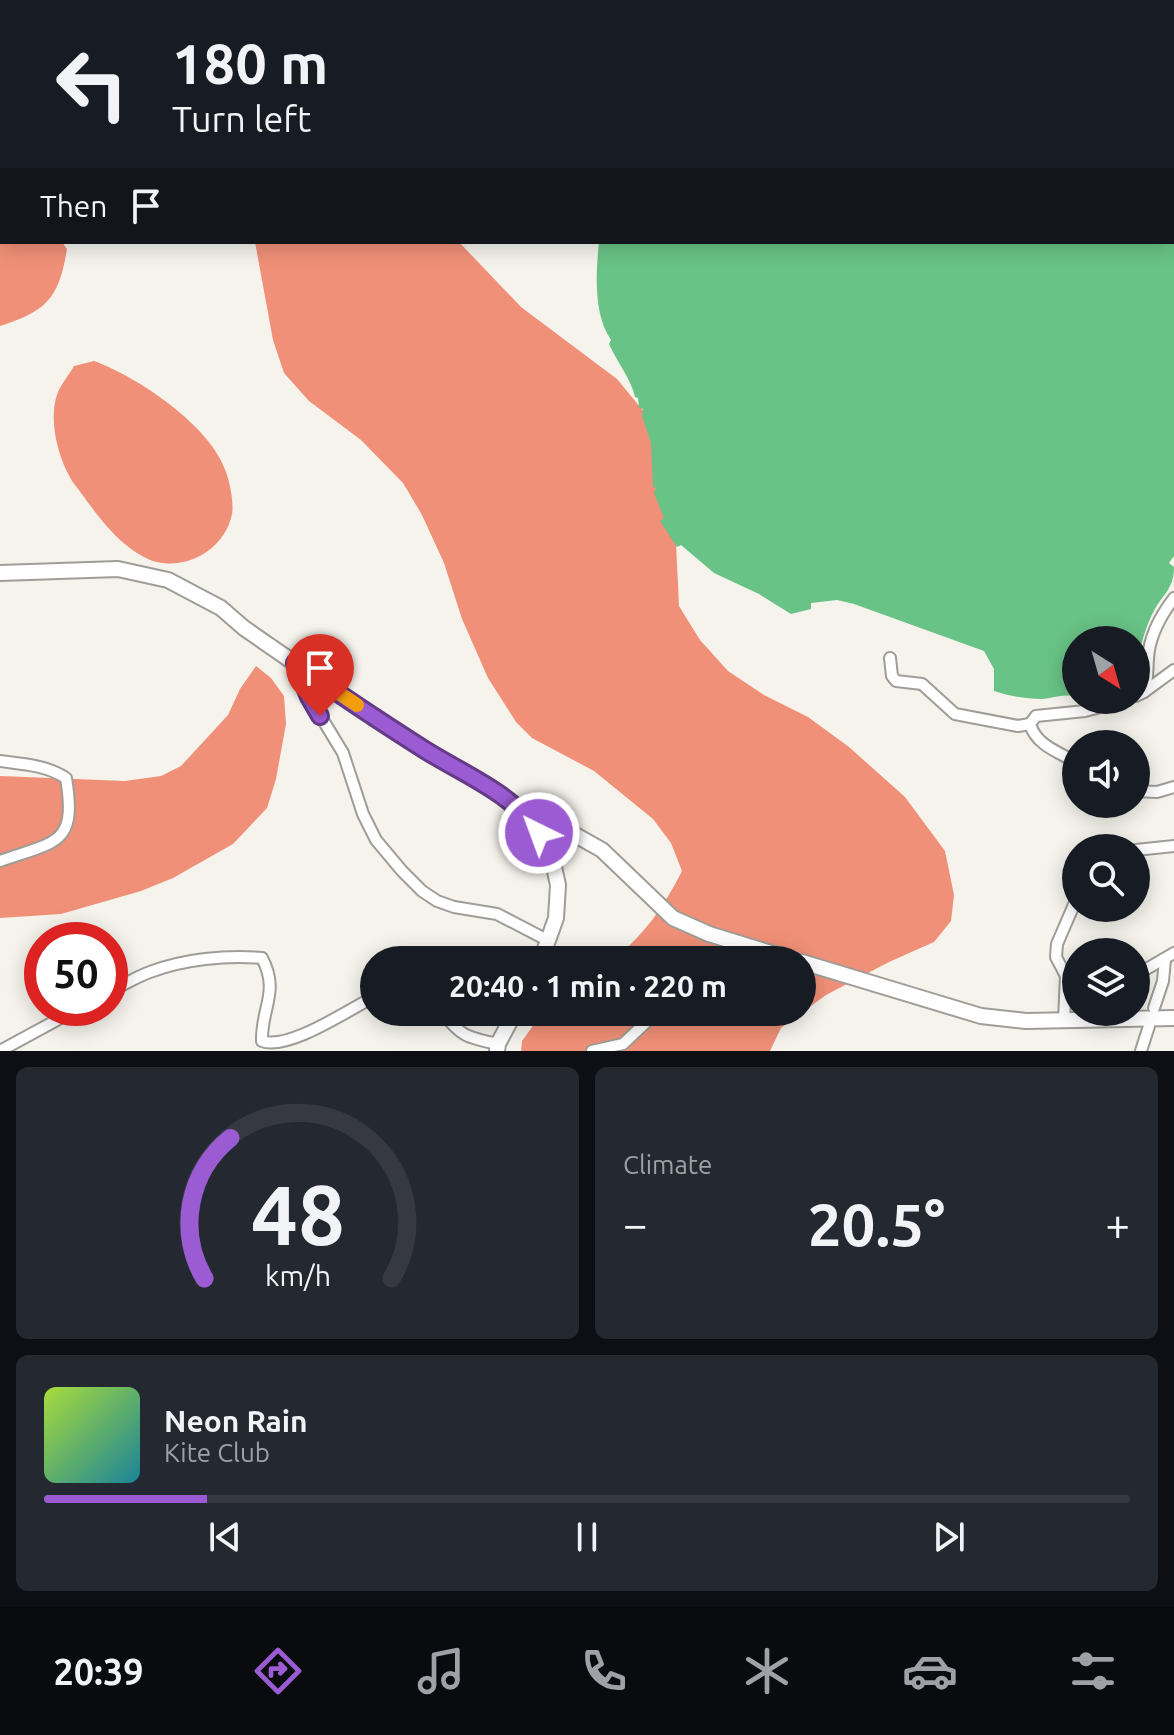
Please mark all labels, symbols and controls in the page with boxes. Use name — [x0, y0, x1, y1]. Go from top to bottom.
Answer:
icon: left — [40, 32, 144, 136]
text: 180 m — [172, 32, 328, 95]
text: Turn left — [172, 98, 311, 139]
icon: arrive — [124, 184, 168, 228]
text: Then — [40, 189, 108, 223]
north arrow — [1062, 626, 1150, 714]
map controls — [1062, 626, 1150, 1026]
pin — [286, 634, 354, 716]
icon: arrive — [298, 646, 342, 690]
button: sound — [1062, 730, 1150, 818]
position arrow — [497, 791, 581, 875]
button: search — [1062, 834, 1150, 922]
speed limit sign: 50 — [24, 922, 128, 1026]
button: layers — [1062, 938, 1150, 1026]
text: 20:40 · 1 min · 220 m — [449, 969, 727, 1003]
text: Climate — [623, 1150, 712, 1179]
text: 48 — [251, 1167, 344, 1261]
text: 20.5° — [808, 1190, 945, 1257]
text: − — [623, 1199, 648, 1248]
text: + — [1105, 1199, 1130, 1248]
text: km/h — [265, 1259, 331, 1291]
text: Neon Rain — [164, 1404, 308, 1438]
text: Kite Club — [164, 1438, 270, 1467]
icon: previous — [203, 1515, 247, 1559]
icon: pause — [565, 1515, 609, 1559]
icon: next — [927, 1515, 971, 1559]
icon: directions — [250, 1643, 306, 1699]
icon: music — [413, 1643, 469, 1699]
icon: phone — [576, 1643, 632, 1699]
icon: climate — [739, 1643, 795, 1699]
icon: car — [902, 1643, 958, 1699]
icon: filters — [1065, 1643, 1121, 1699]
text: 20:39 — [53, 1651, 144, 1692]

